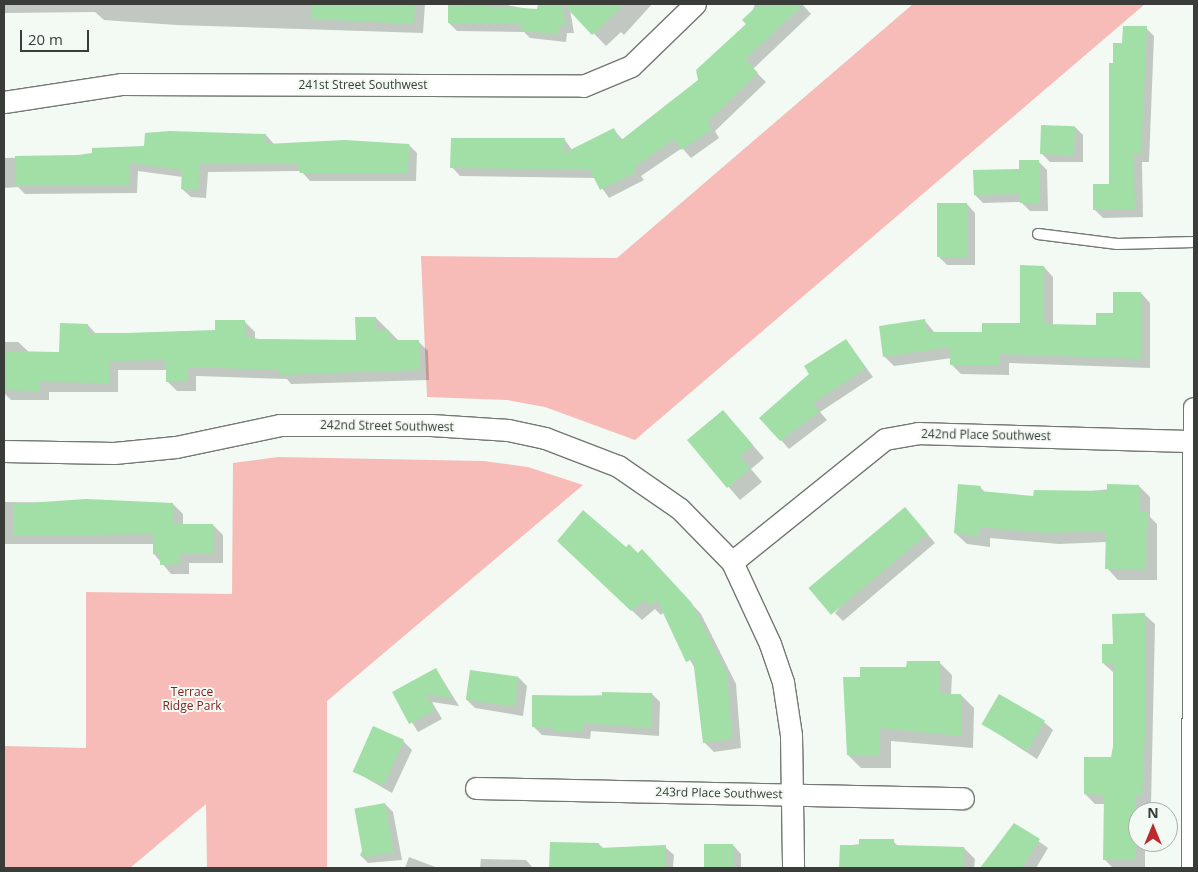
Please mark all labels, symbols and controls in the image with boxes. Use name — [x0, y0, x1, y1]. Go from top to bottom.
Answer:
scale bar — [22, 20, 91, 52]
text: 20 m — [28, 29, 63, 49]
street label: 241st Street Southwest — [298, 78, 428, 92]
street label: 242nd Street Southwest — [320, 418, 454, 434]
street label: 242nd Place Southwest — [921, 427, 1051, 443]
park label: Terrace Ridge Park — [162, 685, 222, 713]
street label: 243rd Place Southwest — [655, 785, 783, 801]
north arrow — [1128, 802, 1178, 852]
text: N — [1147, 803, 1159, 822]

